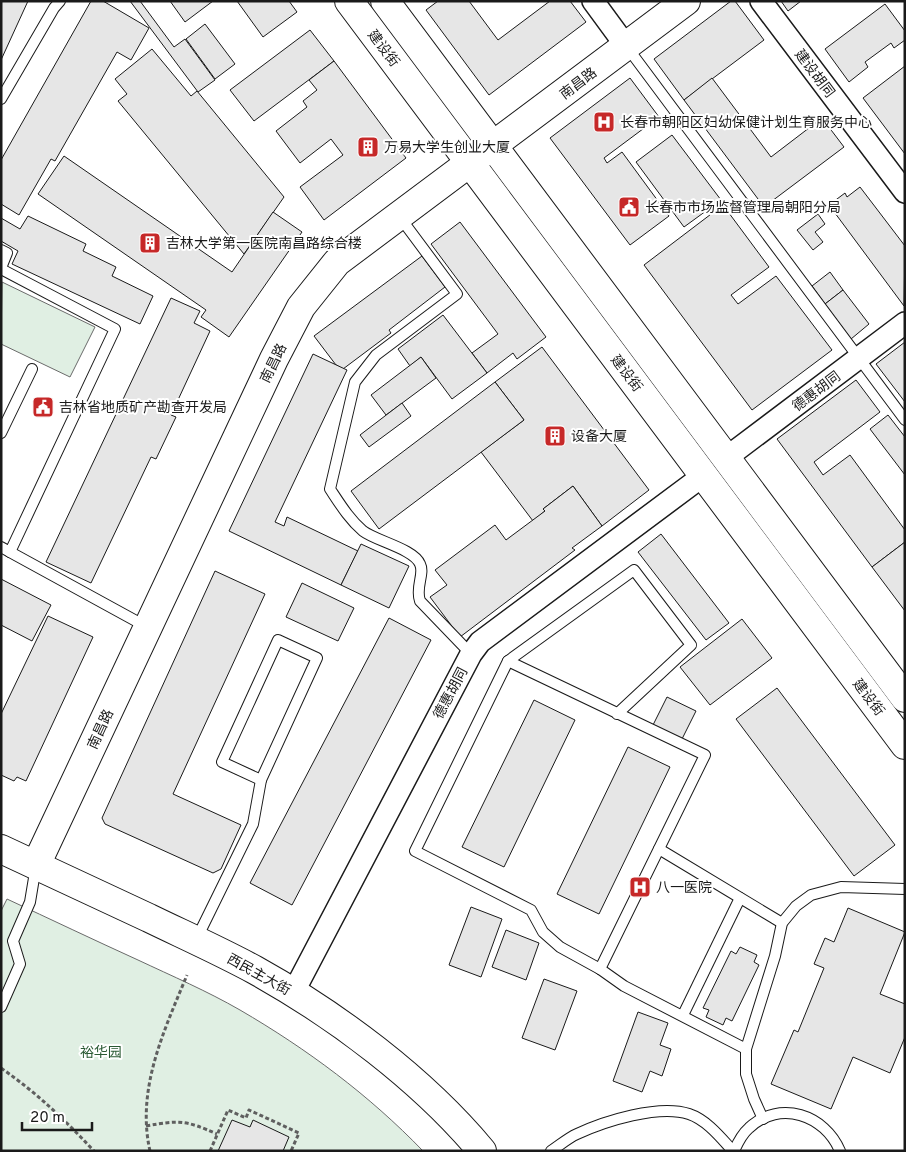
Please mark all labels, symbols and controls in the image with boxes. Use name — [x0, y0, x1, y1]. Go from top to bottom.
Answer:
street label: 建设街 — [363, 27, 402, 71]
street label: 建设胡同 — [790, 46, 837, 101]
street label: 南昌路 — [557, 65, 601, 104]
hospital icon: 长春市朝阳区妇幼保健计划生育服务中心 — [592, 110, 616, 134]
place label: 长春市朝阳区妇幼保健计划生育服务中心 — [620, 114, 872, 132]
building icon: 万易大学生创业大厦 — [356, 135, 380, 159]
place label: 万易大学生创业大厦 — [384, 139, 510, 157]
public building icon: 长春市市场监督管理局朝阳分局 — [617, 195, 641, 219]
place label: 长春市市场监督管理局朝阳分局 — [645, 200, 841, 217]
building icon: 吉林大学第一医院南昌路综合楼 — [138, 231, 162, 255]
place label: 吉林大学第一医院南昌路综合楼 — [166, 235, 362, 253]
street label: 南昌路 — [258, 341, 291, 386]
street label: 建设街 — [606, 352, 645, 396]
street label: 德惠胡同 — [789, 368, 844, 416]
public building icon: 吉林省地质矿产勘查开发局 — [31, 395, 55, 419]
place label: 吉林省地质矿产勘查开发局 — [59, 399, 227, 417]
building icon: 设备大厦 — [543, 424, 567, 448]
place label: 设备大厦 — [571, 428, 627, 446]
street label: 德惠胡同 — [430, 665, 472, 722]
street label: 建设街 — [848, 676, 887, 720]
street label: 南昌路 — [85, 707, 118, 752]
hospital icon: 八一医院 — [628, 875, 652, 899]
place label: 八一医院 — [656, 880, 712, 897]
street label: 西民主大街 — [224, 951, 293, 1000]
park label: 裕华园 — [80, 1044, 122, 1062]
scale bar — [22, 1100, 92, 1132]
text: 20 m — [30, 1109, 65, 1128]

